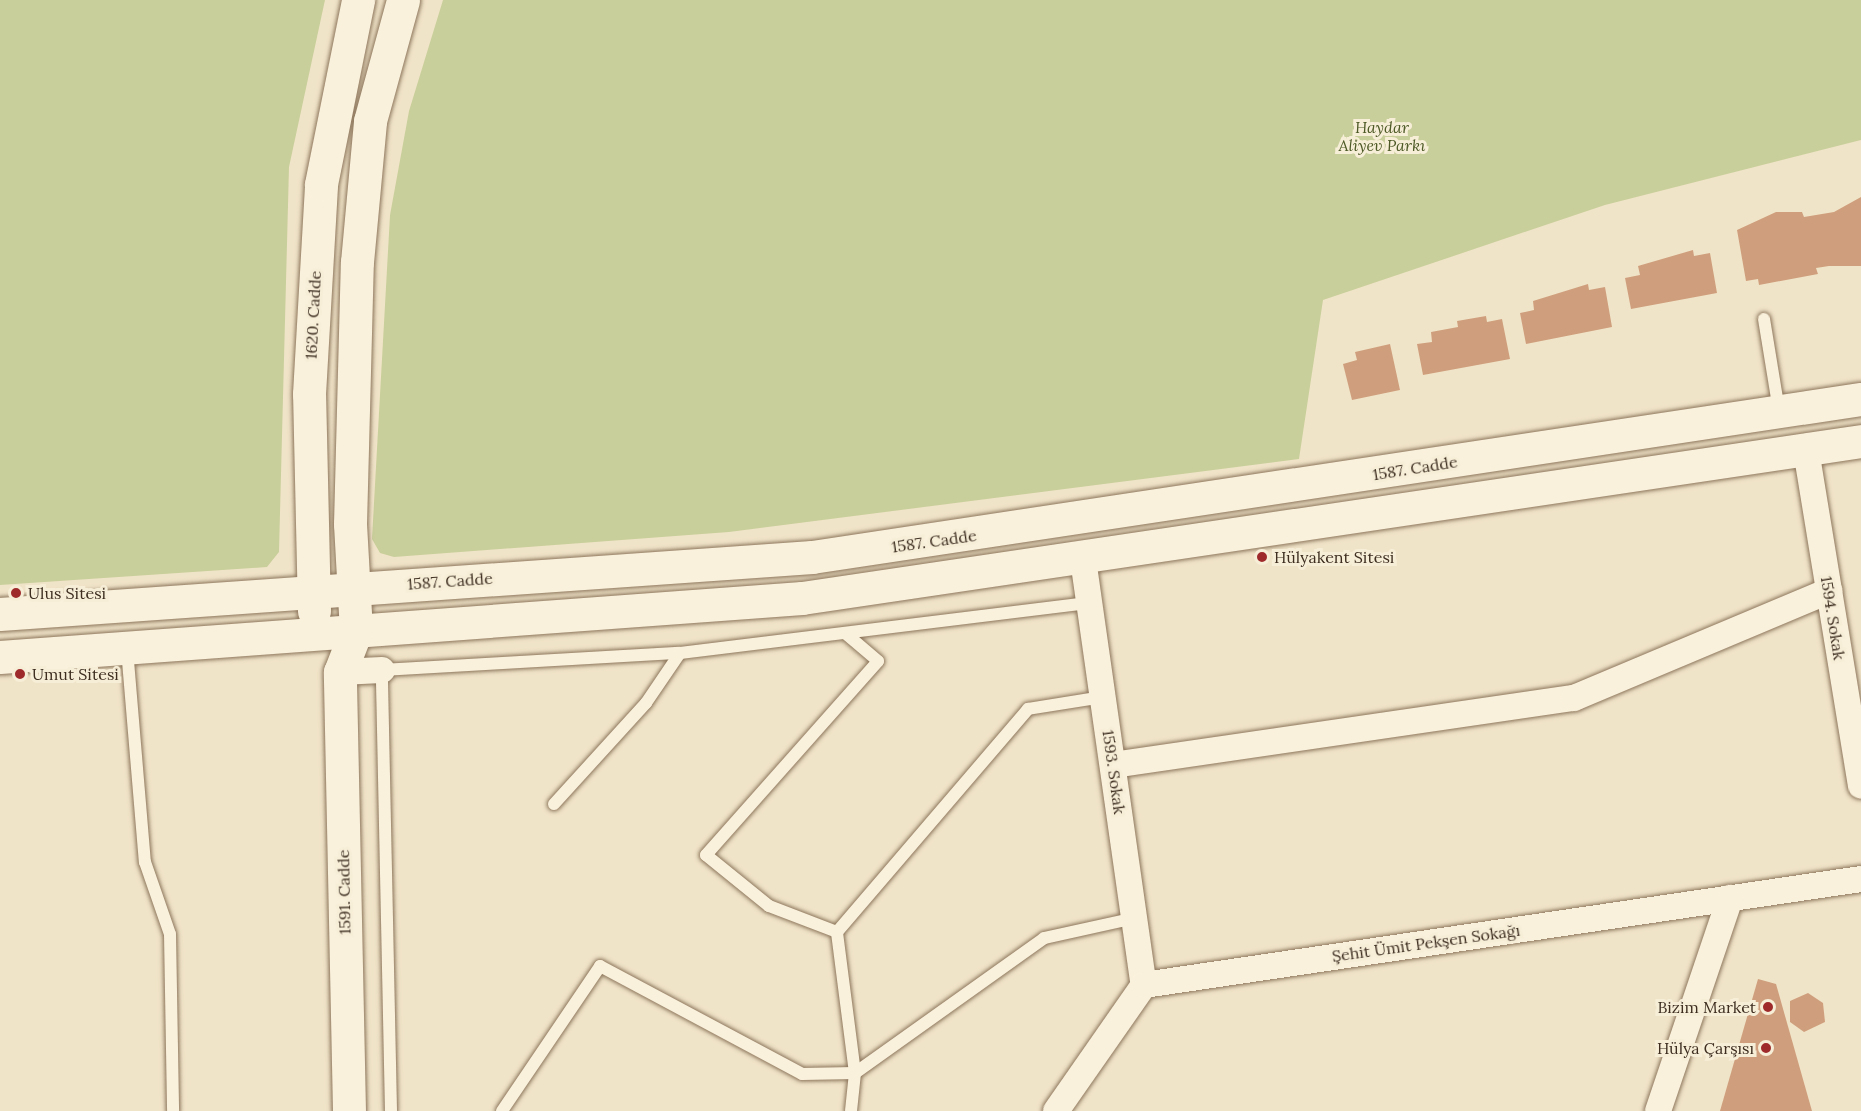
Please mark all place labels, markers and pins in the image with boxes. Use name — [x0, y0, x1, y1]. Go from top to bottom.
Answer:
place label: Hülyakent Sitesi — [1274, 547, 1394, 567]
marker: Hülyakent Sitesi — [1255, 550, 1269, 564]
place label: Ulus Sitesi — [28, 583, 106, 603]
marker: Ulus Sitesi — [9, 586, 23, 600]
place label: Umut Sitesi — [32, 664, 119, 684]
marker: Umut Sitesi — [13, 667, 27, 681]
place label: Bizim Market — [1657, 997, 1756, 1017]
marker: Bizim Market — [1761, 1000, 1775, 1014]
place label: Hülya Çarşısı — [1657, 1038, 1754, 1058]
marker: Hülya Çarşısı — [1759, 1041, 1773, 1055]

